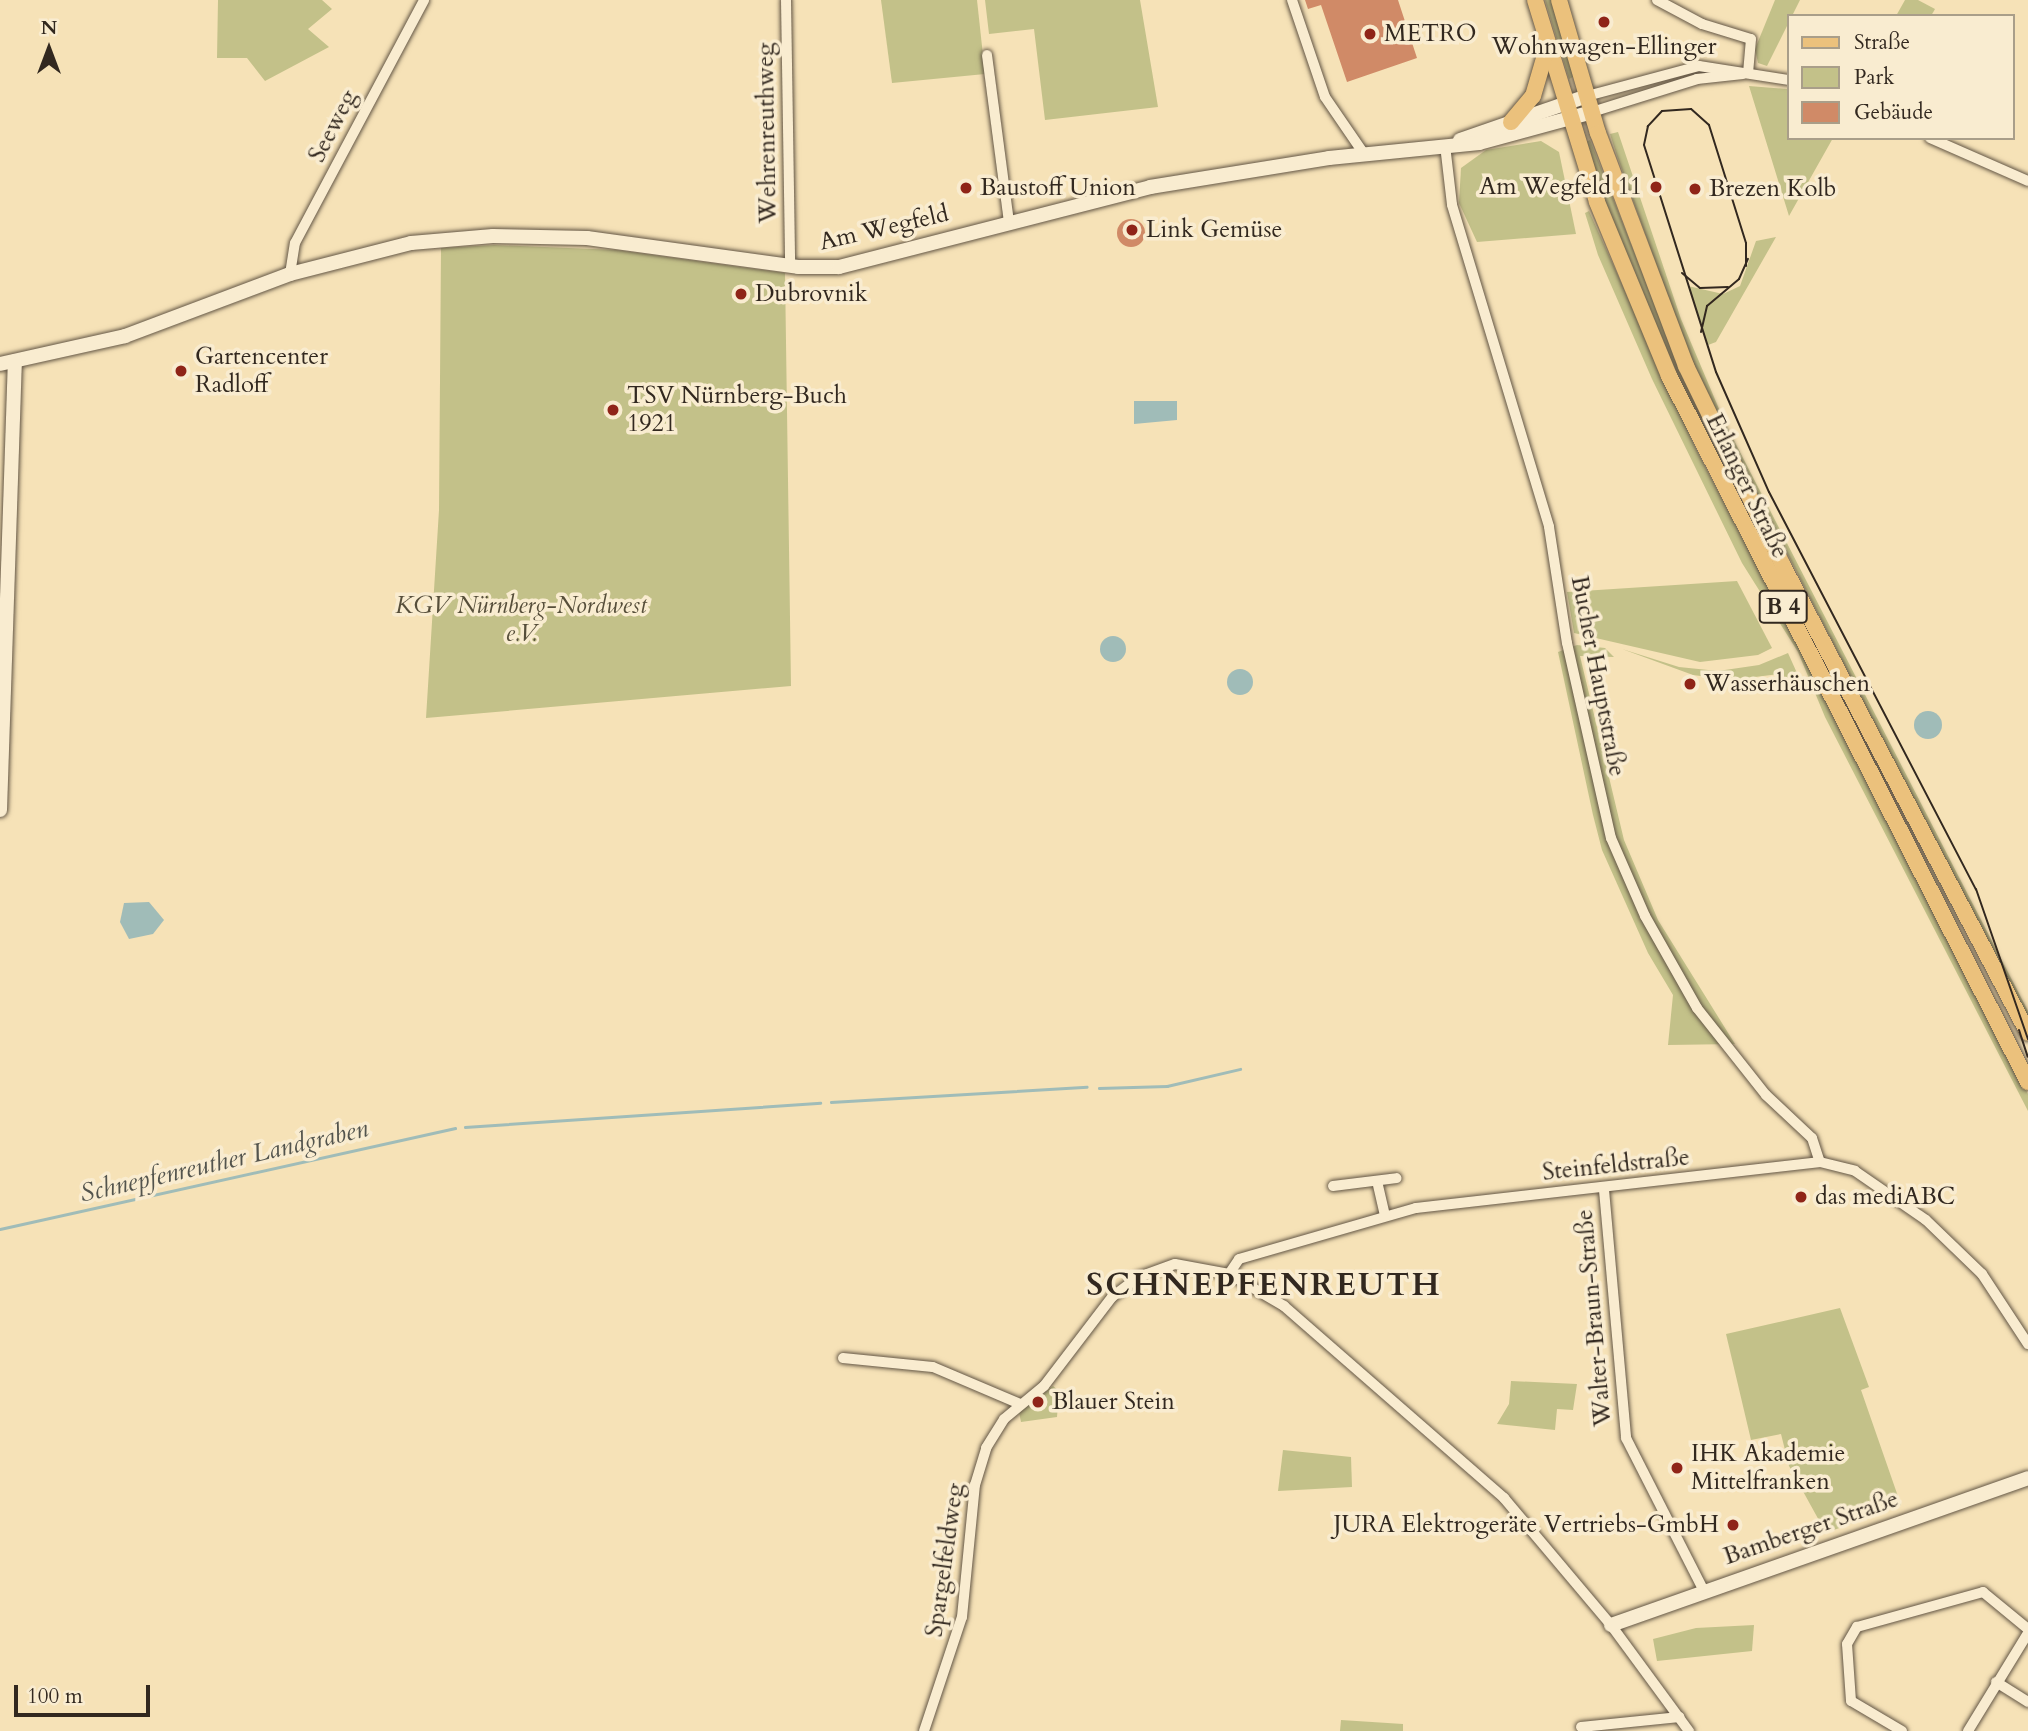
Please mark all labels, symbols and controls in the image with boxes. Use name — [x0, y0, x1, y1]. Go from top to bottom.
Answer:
north arrow — [14, 14, 84, 84]
marker: Wohnwagen-Ellinger — [1596, 14, 1612, 30]
legend — [1786, 14, 2014, 140]
text: N — [41, 15, 57, 41]
place label: METRO — [1384, 20, 1476, 48]
marker: METRO — [1362, 26, 1378, 42]
text: Straße — [1854, 28, 1910, 57]
place label: Wohnwagen-Ellinger — [1491, 33, 1717, 61]
street label: Wehrenreuthweg — [751, 42, 783, 224]
text: Park — [1854, 63, 1894, 92]
street label: Seeweg — [303, 85, 363, 167]
text: Gebäude — [1854, 98, 1933, 127]
place label: Am Wegfeld 11 — [1479, 173, 1642, 201]
place label: Baustoff Union — [980, 174, 1136, 202]
place label: Brezen Kolb — [1709, 175, 1836, 203]
marker: Am Wegfeld 11 — [1648, 179, 1664, 195]
marker: Baustoff Union — [958, 180, 974, 196]
marker: Brezen Kolb — [1687, 181, 1703, 197]
street label: Am Wegfeld — [817, 199, 951, 257]
place label: Link Gemüse — [1146, 216, 1282, 244]
marker: Link Gemüse — [1124, 222, 1140, 238]
place label: Dubrovnik — [755, 280, 868, 308]
marker: Dubrovnik — [733, 286, 749, 302]
place label: Gartencenter Radloff — [195, 343, 328, 399]
marker: Gartencenter Radloff — [173, 363, 189, 379]
place label: TSV Nürnberg-Buch 1921 — [627, 382, 847, 438]
marker: TSV Nürnberg-Buch 1921 — [605, 402, 621, 418]
street label: Erlanger Straße — [1700, 409, 1794, 563]
street label: Bucher Hauptstraße — [1564, 573, 1632, 779]
road number: B 4 — [1758, 587, 1808, 626]
park label: KGV Nürnberg-Nordwest e.V. — [395, 592, 647, 648]
place label: Wasserhäuschen — [1704, 670, 1870, 698]
marker: Wasserhäuschen — [1682, 676, 1698, 692]
water label: Schnepfenreuther Landgraben — [77, 1113, 371, 1209]
street label: Steinfeldstraße — [1541, 1143, 1691, 1187]
place label: das mediABC — [1815, 1183, 1955, 1211]
marker: das mediABC — [1793, 1189, 1809, 1205]
street label: Walter-Braun-Straße — [1570, 1208, 1618, 1428]
district label: SCHNEPFENREUTH — [1088, 1266, 1440, 1304]
place label: Blauer Stein — [1052, 1388, 1175, 1416]
marker: Blauer Stein — [1030, 1394, 1046, 1410]
place label: IHK Akademie Mittelfranken — [1691, 1440, 1845, 1496]
marker: IHK Akademie Mittelfranken — [1669, 1460, 1685, 1476]
street label: Spargelfeldweg — [920, 1481, 970, 1639]
street label: Bamberger Straße — [1720, 1485, 1902, 1571]
place label: JURA Elektrogeräte Vertriebs-GmbH — [1333, 1511, 1719, 1539]
marker: JURA Elektrogeräte Vertriebs-GmbH — [1725, 1517, 1741, 1533]
scale bar — [18, 1672, 154, 1716]
text: 100 m — [27, 1682, 83, 1711]

